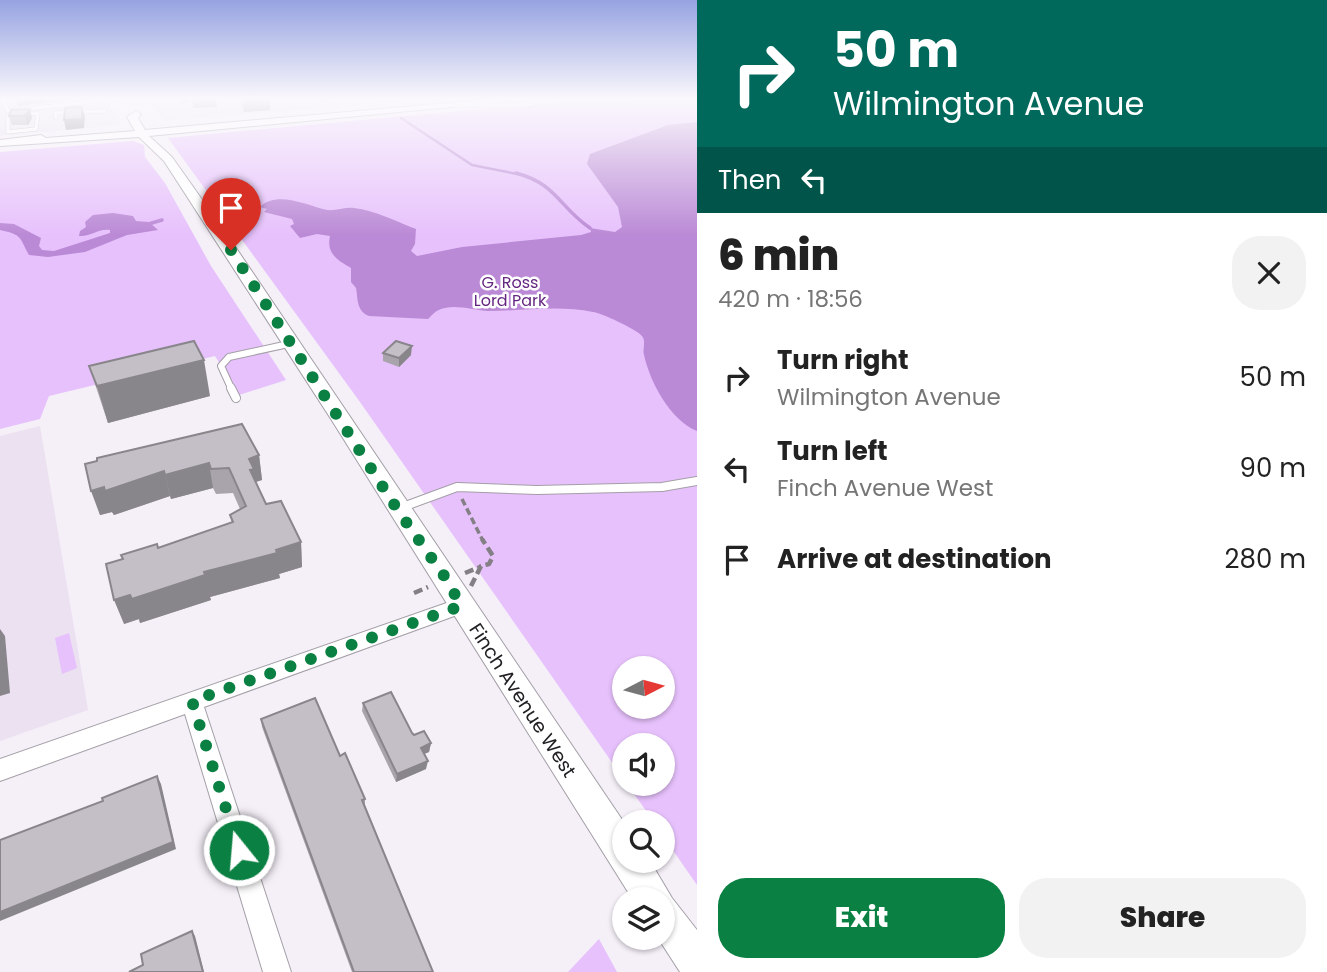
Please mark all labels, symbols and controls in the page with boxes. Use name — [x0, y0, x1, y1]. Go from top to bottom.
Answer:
text: 50 m — [833, 16, 959, 84]
icon: right — [718, 28, 809, 119]
text: Wilmington Avenue — [833, 81, 1144, 126]
icon: left — [795, 161, 833, 199]
text: Then — [718, 162, 781, 198]
pin — [201, 178, 261, 250]
icon: arrive — [212, 189, 250, 227]
text: 6 min — [718, 226, 839, 285]
button: close — [1232, 236, 1306, 310]
park label: G. Ross Lord Park — [474, 271, 547, 312]
text: 420 m · 18:56 — [718, 283, 863, 315]
text: Turn right — [777, 342, 909, 378]
icon: right — [718, 359, 756, 397]
text: 50 m — [1240, 359, 1306, 395]
text: Wilmington Avenue — [777, 381, 1001, 413]
text: Turn left — [777, 433, 888, 469]
icon: left — [718, 450, 756, 488]
text: 90 m — [1240, 450, 1306, 486]
text: Finch Avenue West — [777, 472, 993, 504]
icon: arrive — [718, 541, 756, 579]
text: Arrive at destination — [777, 541, 1052, 577]
text: 280 m — [1225, 541, 1306, 577]
street label: Finch Avenue West — [463, 618, 583, 783]
north arrow — [612, 656, 676, 719]
map controls — [612, 656, 675, 950]
button: sound — [612, 733, 675, 796]
button: search — [612, 810, 675, 873]
position arrow — [202, 813, 276, 887]
button: Exit — [718, 878, 1005, 958]
button: Share — [1019, 878, 1306, 958]
button: layers — [612, 887, 675, 950]

